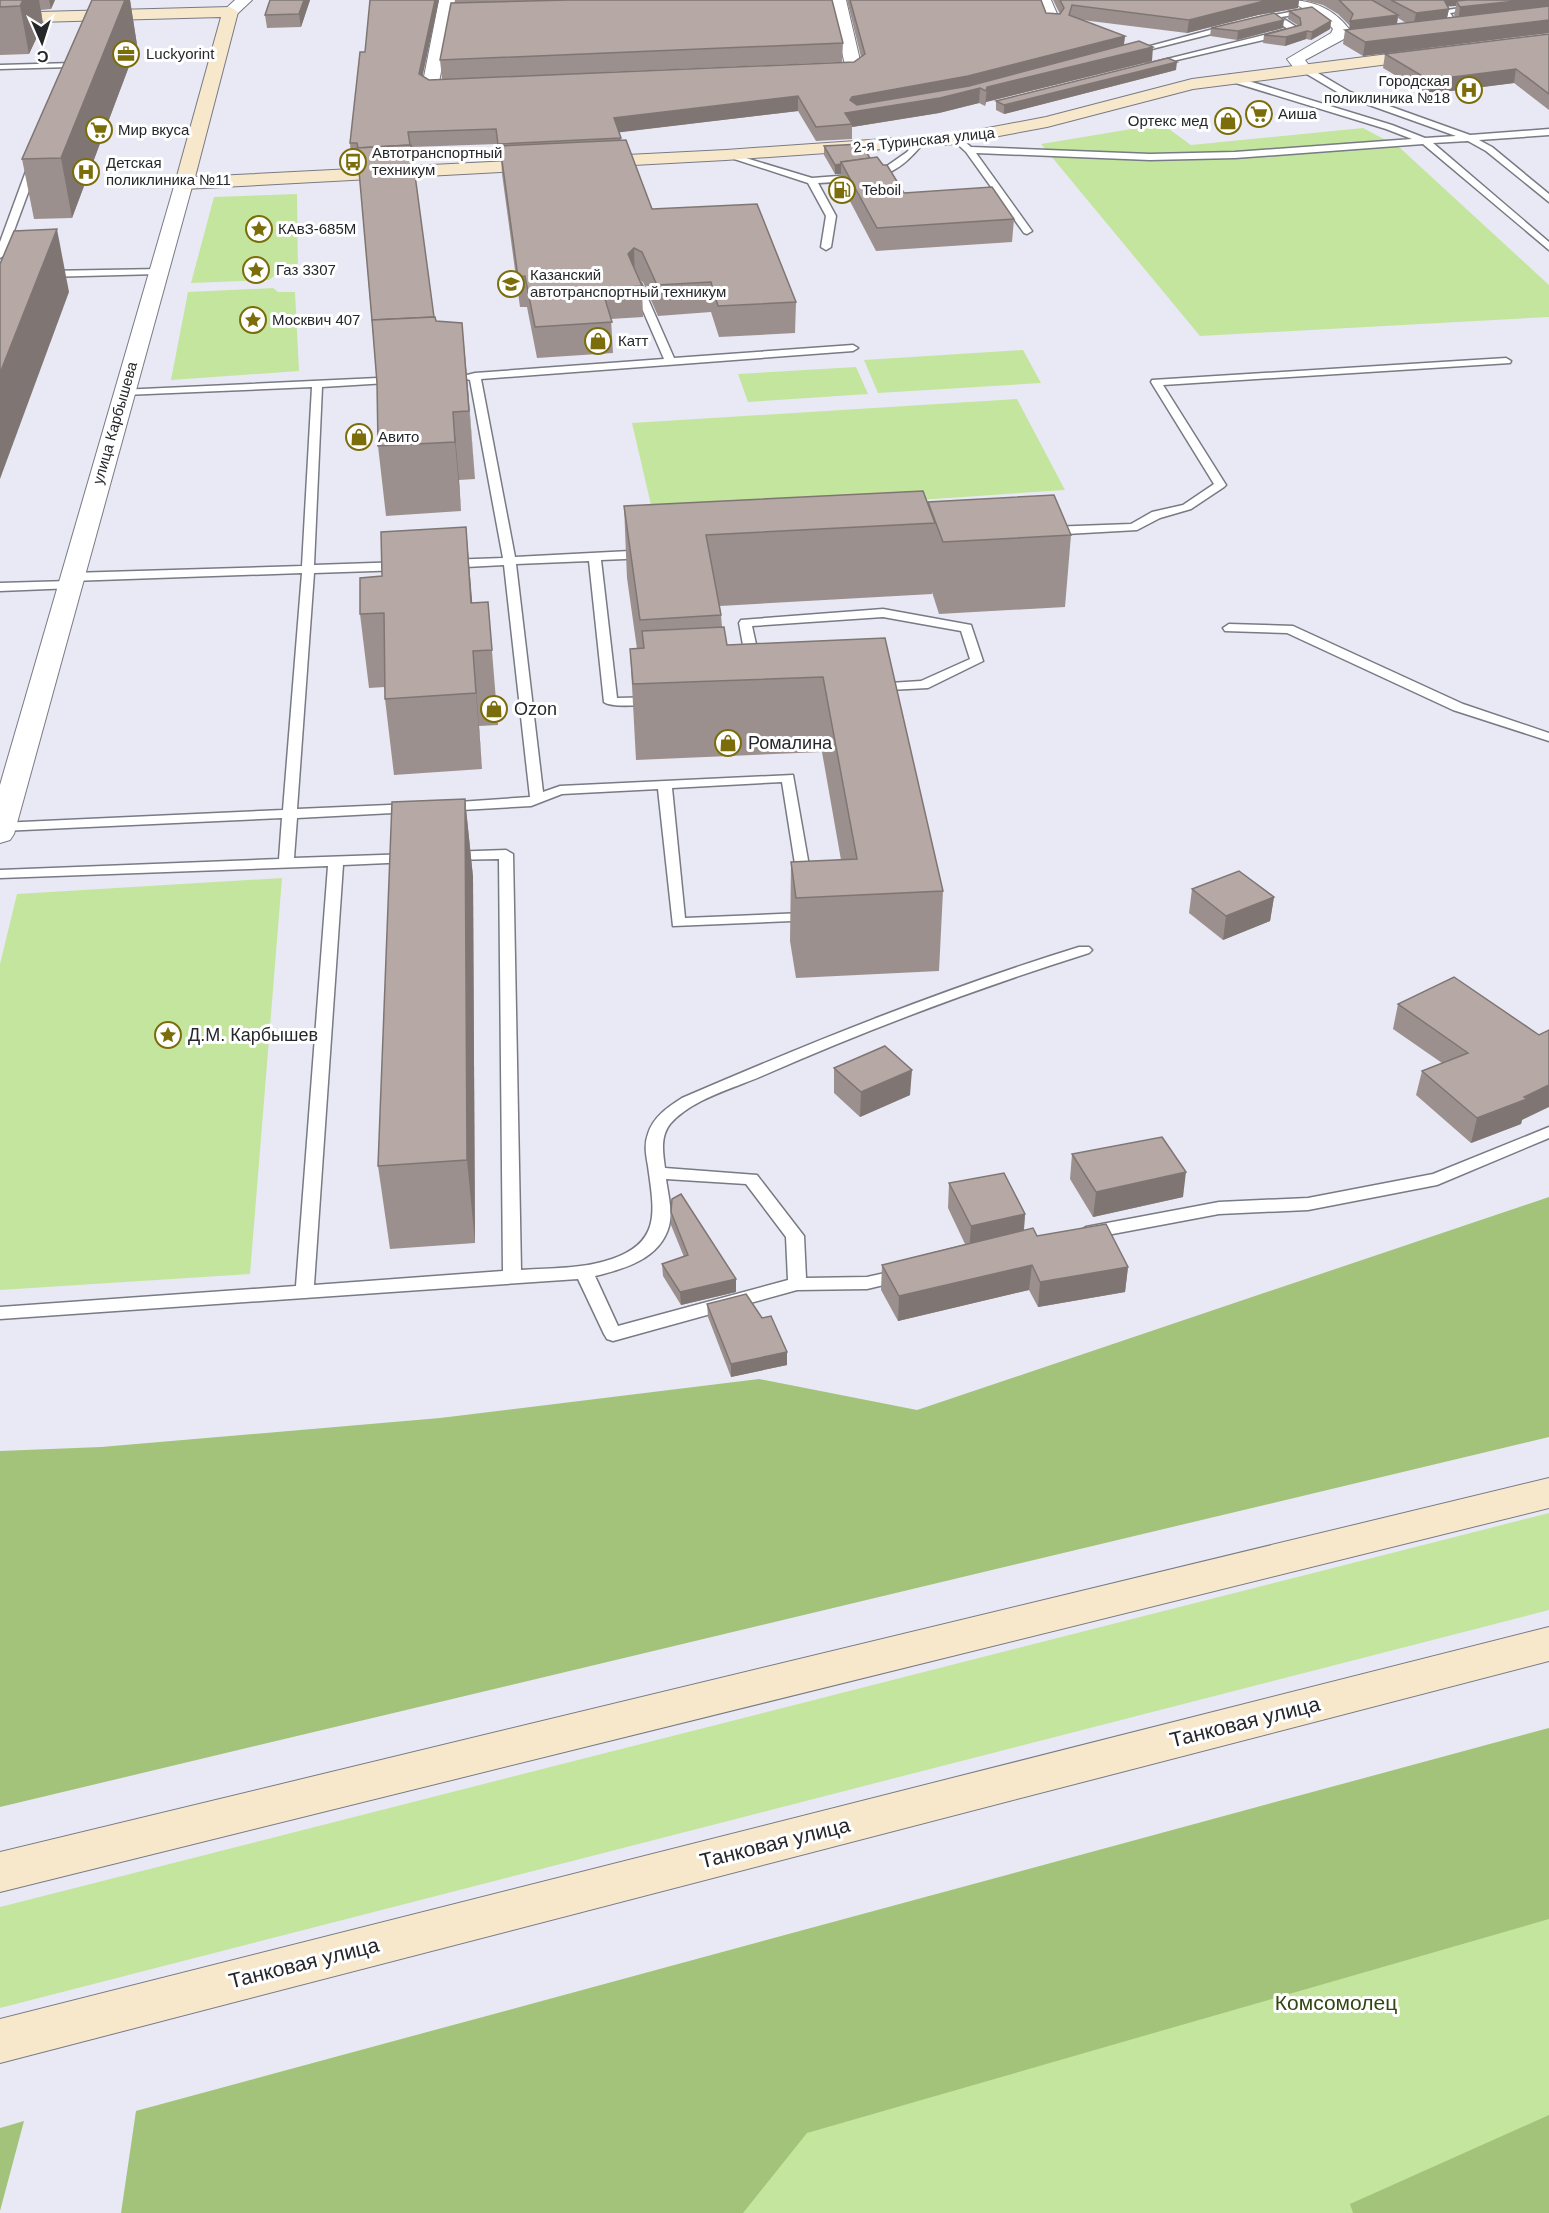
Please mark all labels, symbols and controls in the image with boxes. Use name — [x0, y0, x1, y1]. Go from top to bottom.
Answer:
north arrow — [12, 12, 72, 72]
office icon: Luckyorint — [111, 39, 141, 69]
place label: Luckyorint — [146, 45, 215, 62]
text: С — [36, 48, 49, 65]
place label: Городская поликлиника №18 — [1324, 72, 1450, 106]
hospital icon: Городская поликлиника №18 — [1454, 75, 1484, 105]
supermarket icon: Аиша — [1244, 99, 1274, 129]
place label: Аиша — [1278, 105, 1317, 122]
shop icon: Ортекс мед — [1213, 106, 1243, 136]
place label: Ортекс мед — [1128, 112, 1208, 129]
supermarket icon: Мир вкуса — [84, 115, 114, 145]
place label: Мир вкуса — [118, 121, 190, 138]
street label: 2-я Туринская улица — [852, 124, 996, 155]
place label: Автотранспортный техникум — [372, 144, 503, 178]
bus stop icon: Автотранспортный техникум — [338, 147, 368, 177]
place label: Детская поликлиника №11 — [106, 154, 231, 188]
hospital icon: Детская поликлиника №11 — [71, 157, 101, 187]
fuel station icon: Teboil — [827, 175, 857, 205]
place label: Teboil — [862, 181, 901, 198]
place icon: КАвЗ-685М — [244, 214, 274, 244]
place label: КАвЗ-685М — [278, 220, 356, 237]
place icon: Газ 3307 — [241, 255, 271, 285]
place label: Газ 3307 — [276, 261, 336, 278]
place label: Казанский автотранспортный техникум — [530, 266, 726, 300]
school or university icon: Казанский автотранспортный техникум — [496, 269, 526, 299]
place icon: Москвич 407 — [238, 305, 268, 335]
place label: Москвич 407 — [272, 311, 360, 328]
shop icon: Катт — [583, 326, 613, 356]
place label: Катт — [618, 332, 649, 349]
street label: улица Карбышева — [89, 359, 140, 486]
shop icon: Авито — [344, 422, 374, 452]
place label: Авито — [378, 428, 419, 445]
shop icon: Ozon — [479, 694, 509, 724]
place label: Ozon — [514, 699, 557, 719]
shop icon: Ромалина — [713, 728, 743, 758]
place label: Ромалина — [748, 733, 833, 753]
place icon: Д.М. Карбышев — [153, 1020, 183, 1050]
place label: Д.М. Карбышев — [188, 1025, 318, 1045]
street label: Танковая улица — [1167, 1692, 1323, 1751]
street label: Танковая улица — [697, 1813, 853, 1872]
street label: Танковая улица — [226, 1933, 382, 1992]
park label: Комсомолец — [1275, 1991, 1397, 2014]

